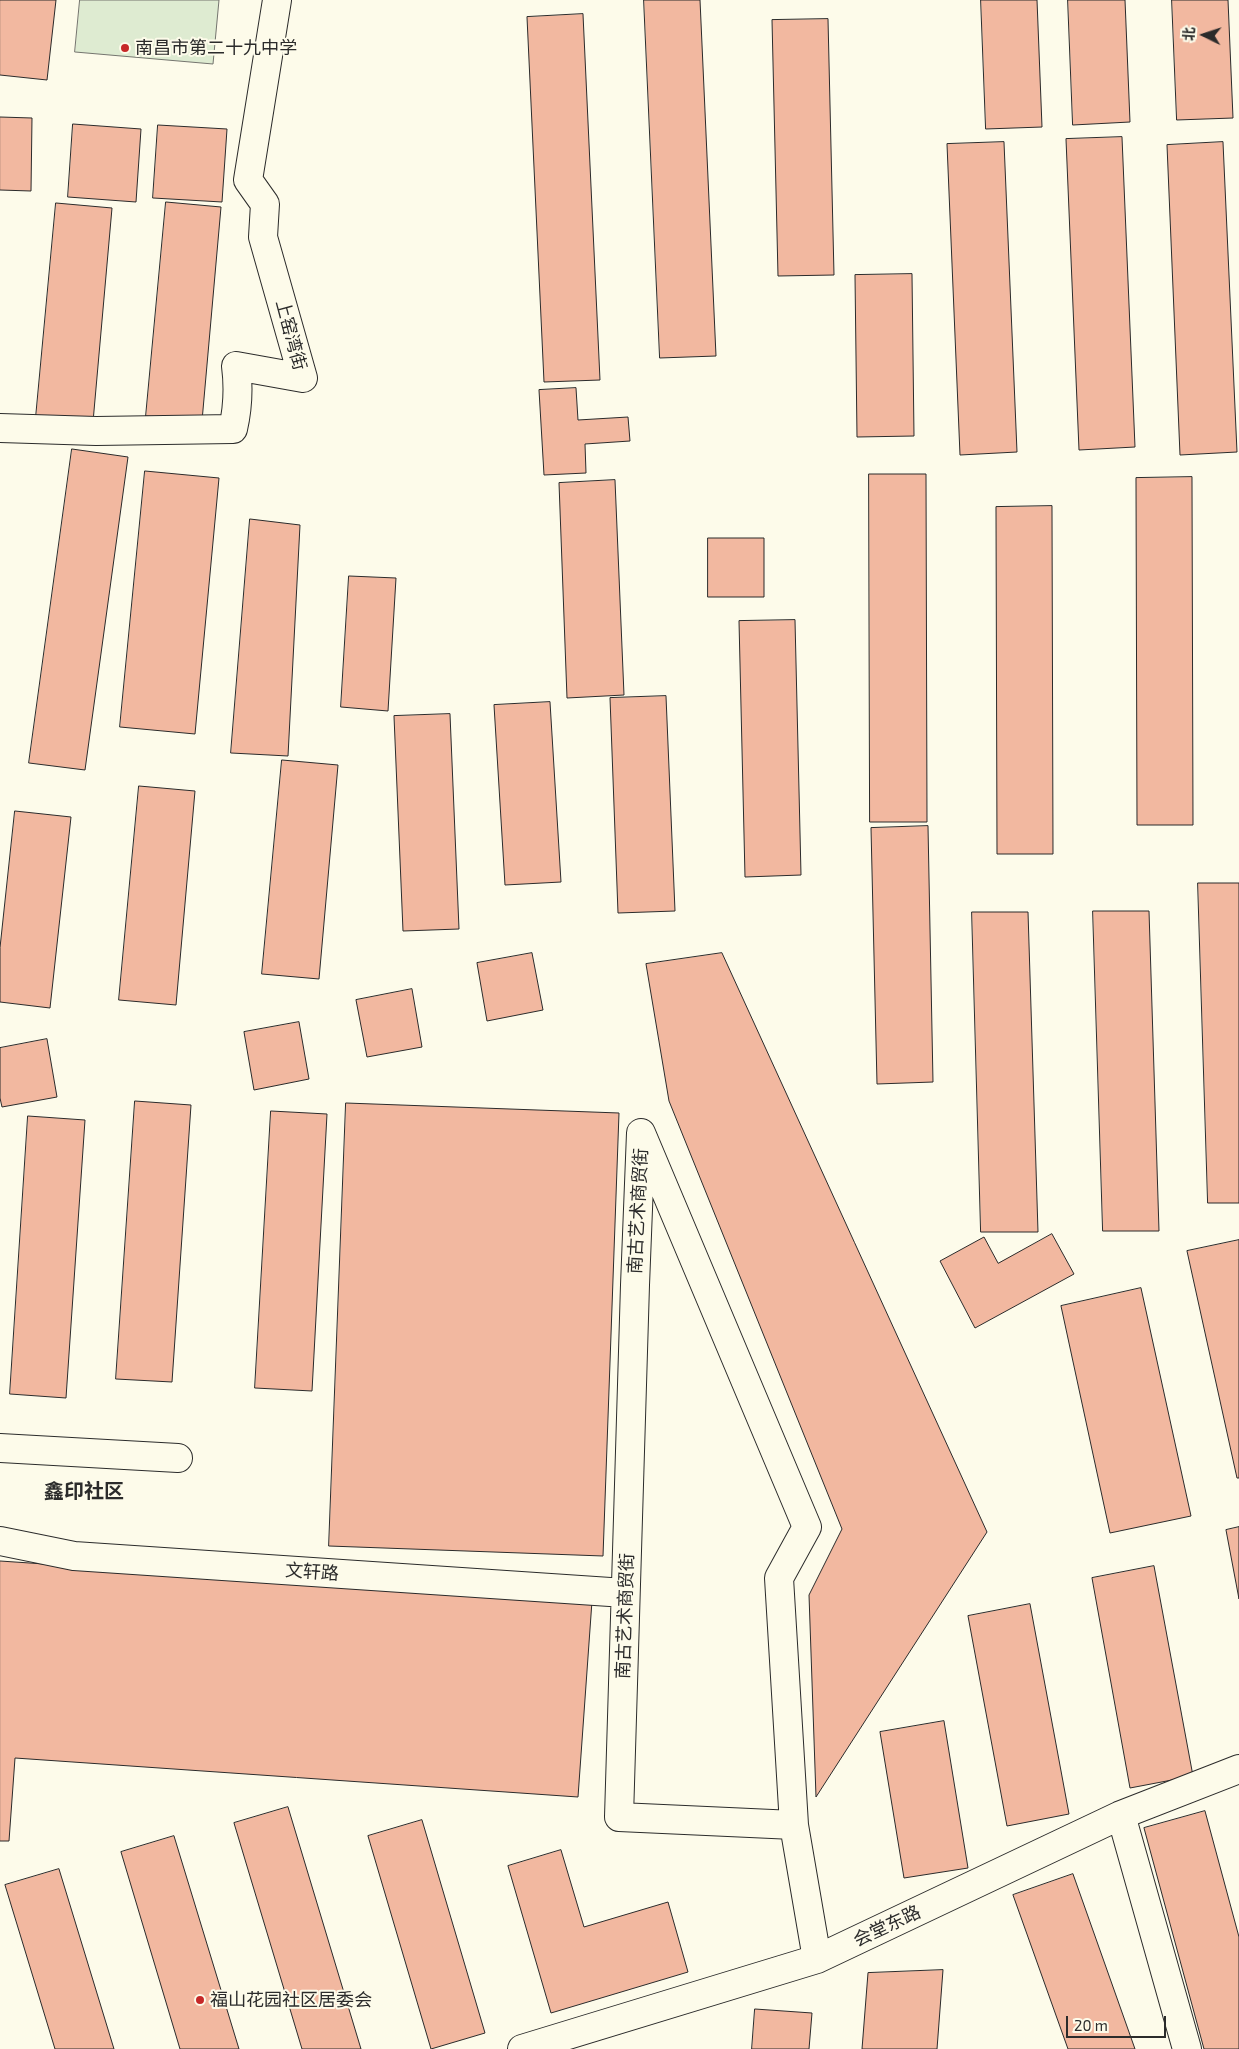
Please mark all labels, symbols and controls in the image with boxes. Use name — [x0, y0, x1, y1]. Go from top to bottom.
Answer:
north arrow — [1179, 10, 1229, 60]
text: 北 — [1180, 26, 1198, 41]
place label: 南昌市第二十九中学 — [135, 37, 297, 59]
marker: 南昌市第二十九中学 — [119, 42, 131, 54]
street label: 上窑湾街 — [271, 297, 311, 373]
street label: 南古艺术商贸街 — [624, 1148, 652, 1274]
district label: 鑫印社区 — [44, 1479, 124, 1503]
street label: 南古艺术商贸街 — [612, 1553, 638, 1679]
street label: 文轩路 — [284, 1559, 340, 1585]
street label: 会堂东路 — [850, 1901, 924, 1951]
place label: 福山花园社区居委会 — [210, 1989, 372, 2011]
marker: 福山花园社区居委会 — [194, 1994, 206, 2006]
scale bar — [1069, 2006, 1169, 2038]
text: 20 m — [1074, 2016, 1108, 2034]

